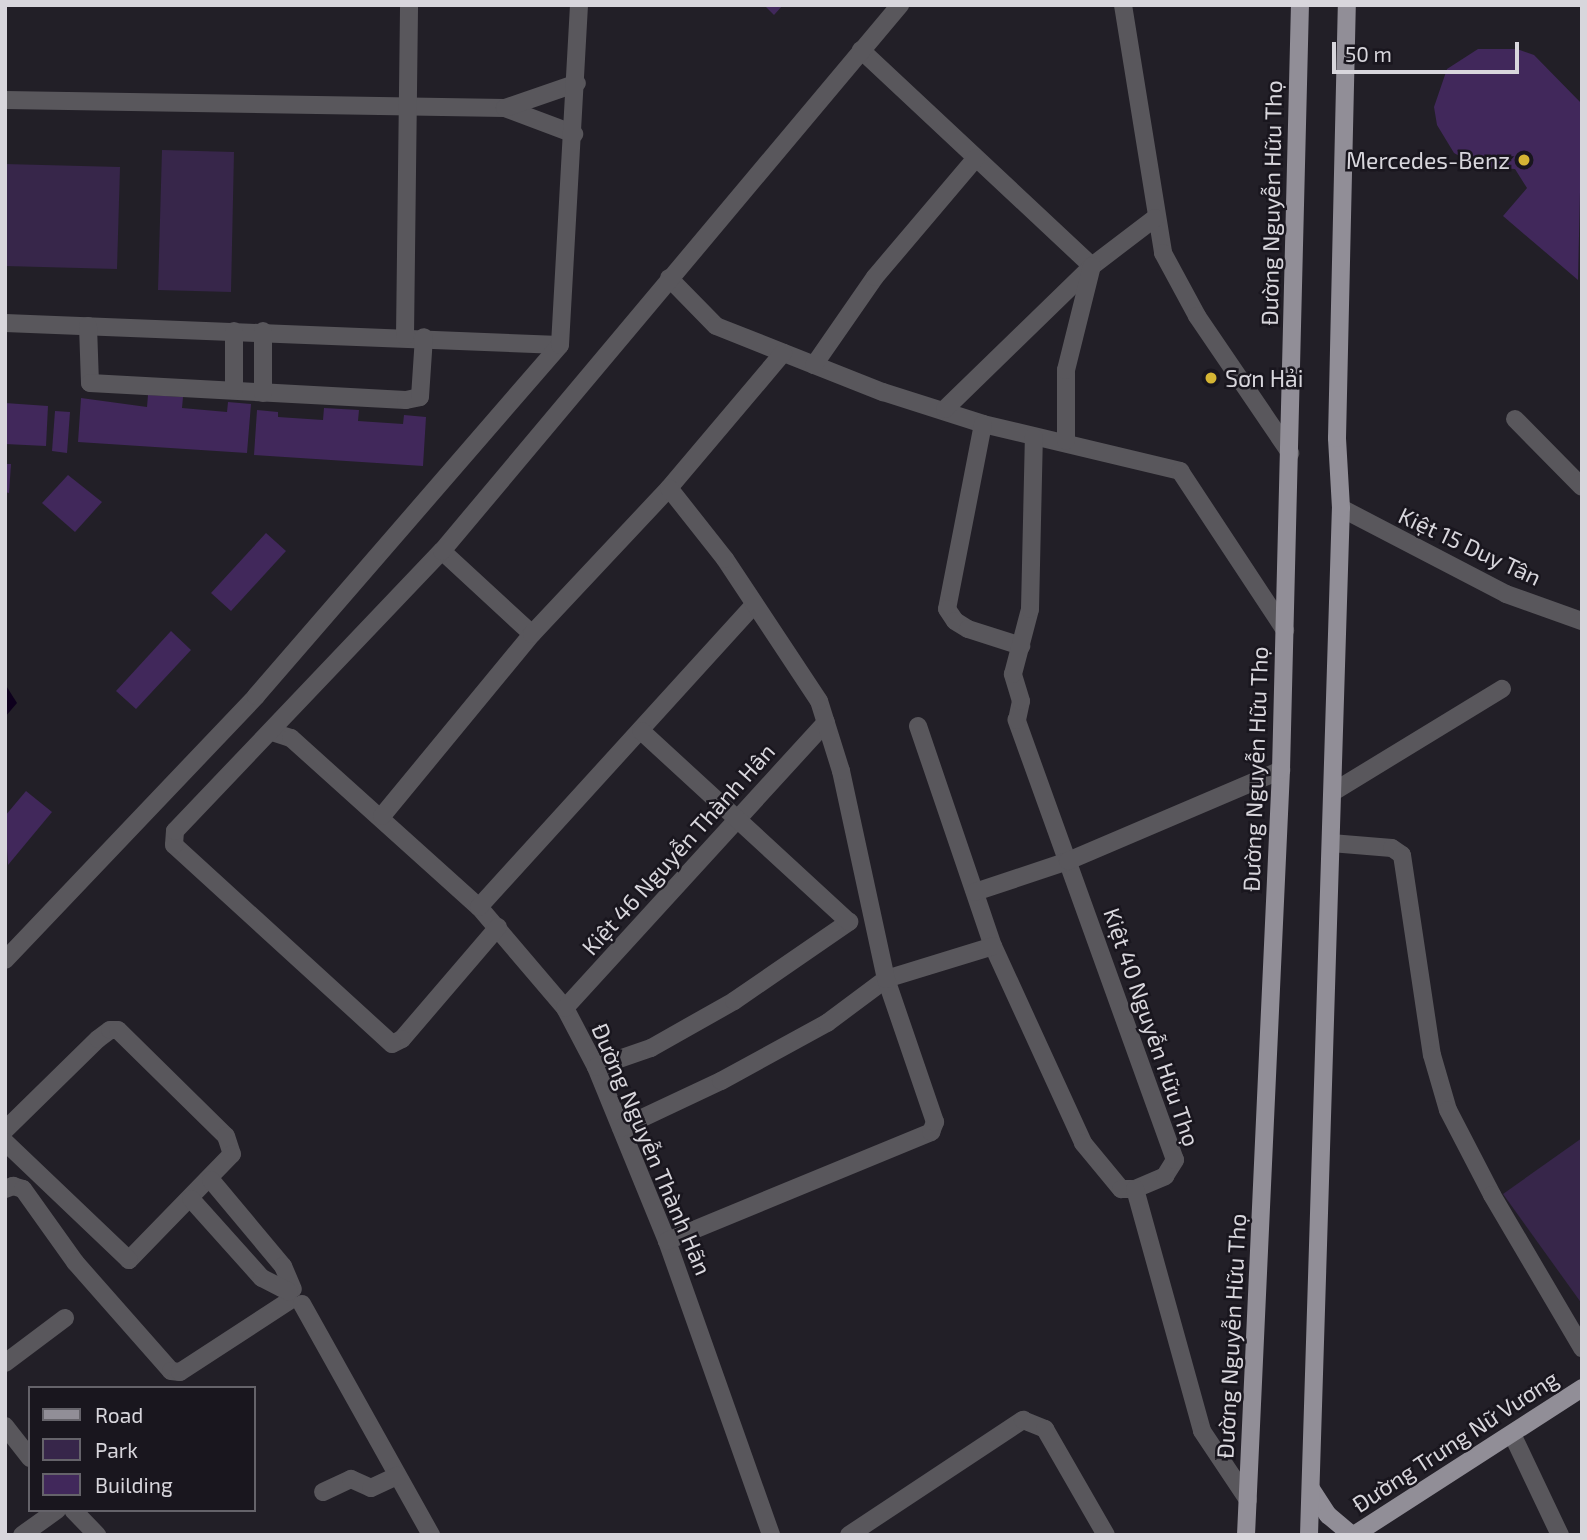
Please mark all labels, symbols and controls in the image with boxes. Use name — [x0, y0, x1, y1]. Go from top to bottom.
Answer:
scale bar — [1335, 28, 1522, 72]
text: 50 m — [1345, 41, 1392, 66]
street label: Đường Nguyễn Hữu Thọ — [1255, 80, 1287, 326]
place label: Mercedes-Benz — [1346, 146, 1510, 174]
marker: Mercedes-Benz — [1516, 152, 1532, 168]
place label: Sơn Hải — [1225, 364, 1303, 392]
marker: Sơn Hải — [1203, 370, 1219, 386]
street label: Kiệt 15 Duy Tân — [1394, 501, 1546, 591]
street label: Đường Nguyễn Hữu Thọ — [1237, 646, 1273, 892]
street label: Kiệt 46 Nguyễn Thành Hân — [576, 737, 780, 961]
street label: Kiệt 40 Nguyễn Hữu Thọ — [1098, 904, 1206, 1150]
street label: Đường Nguyễn Thành Hãn — [586, 1019, 718, 1279]
street label: Đường Nguyễn Hữu Thọ — [1211, 1212, 1251, 1460]
street label: Đường Trưng Nữ Vương — [1346, 1364, 1564, 1518]
legend — [28, 1386, 256, 1512]
text: Road — [95, 1402, 143, 1427]
text: Park — [95, 1437, 138, 1462]
text: Building — [95, 1472, 173, 1497]

